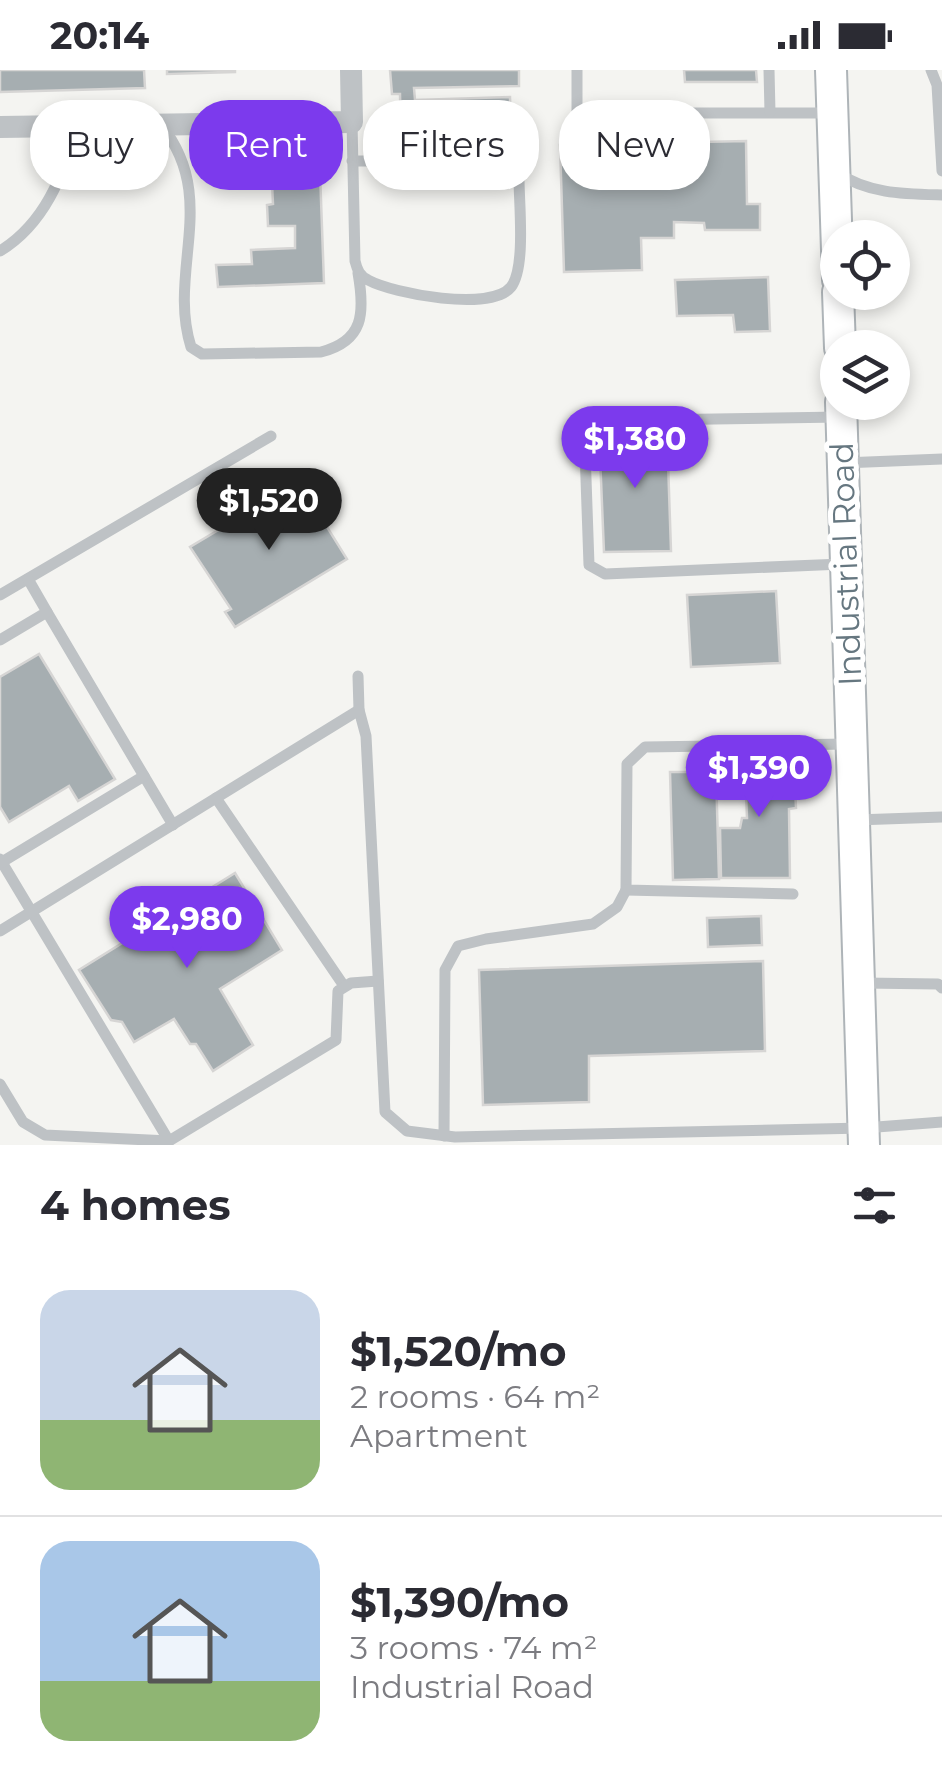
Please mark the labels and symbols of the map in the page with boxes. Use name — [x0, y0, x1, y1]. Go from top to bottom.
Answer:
pin: $1,380 — [554, 406, 716, 491]
street label: Industrial Road — [822, 441, 869, 687]
pin: $1,520 — [188, 468, 350, 553]
pin: $1,390 — [678, 735, 840, 820]
pin: $2,980 — [106, 886, 268, 971]

